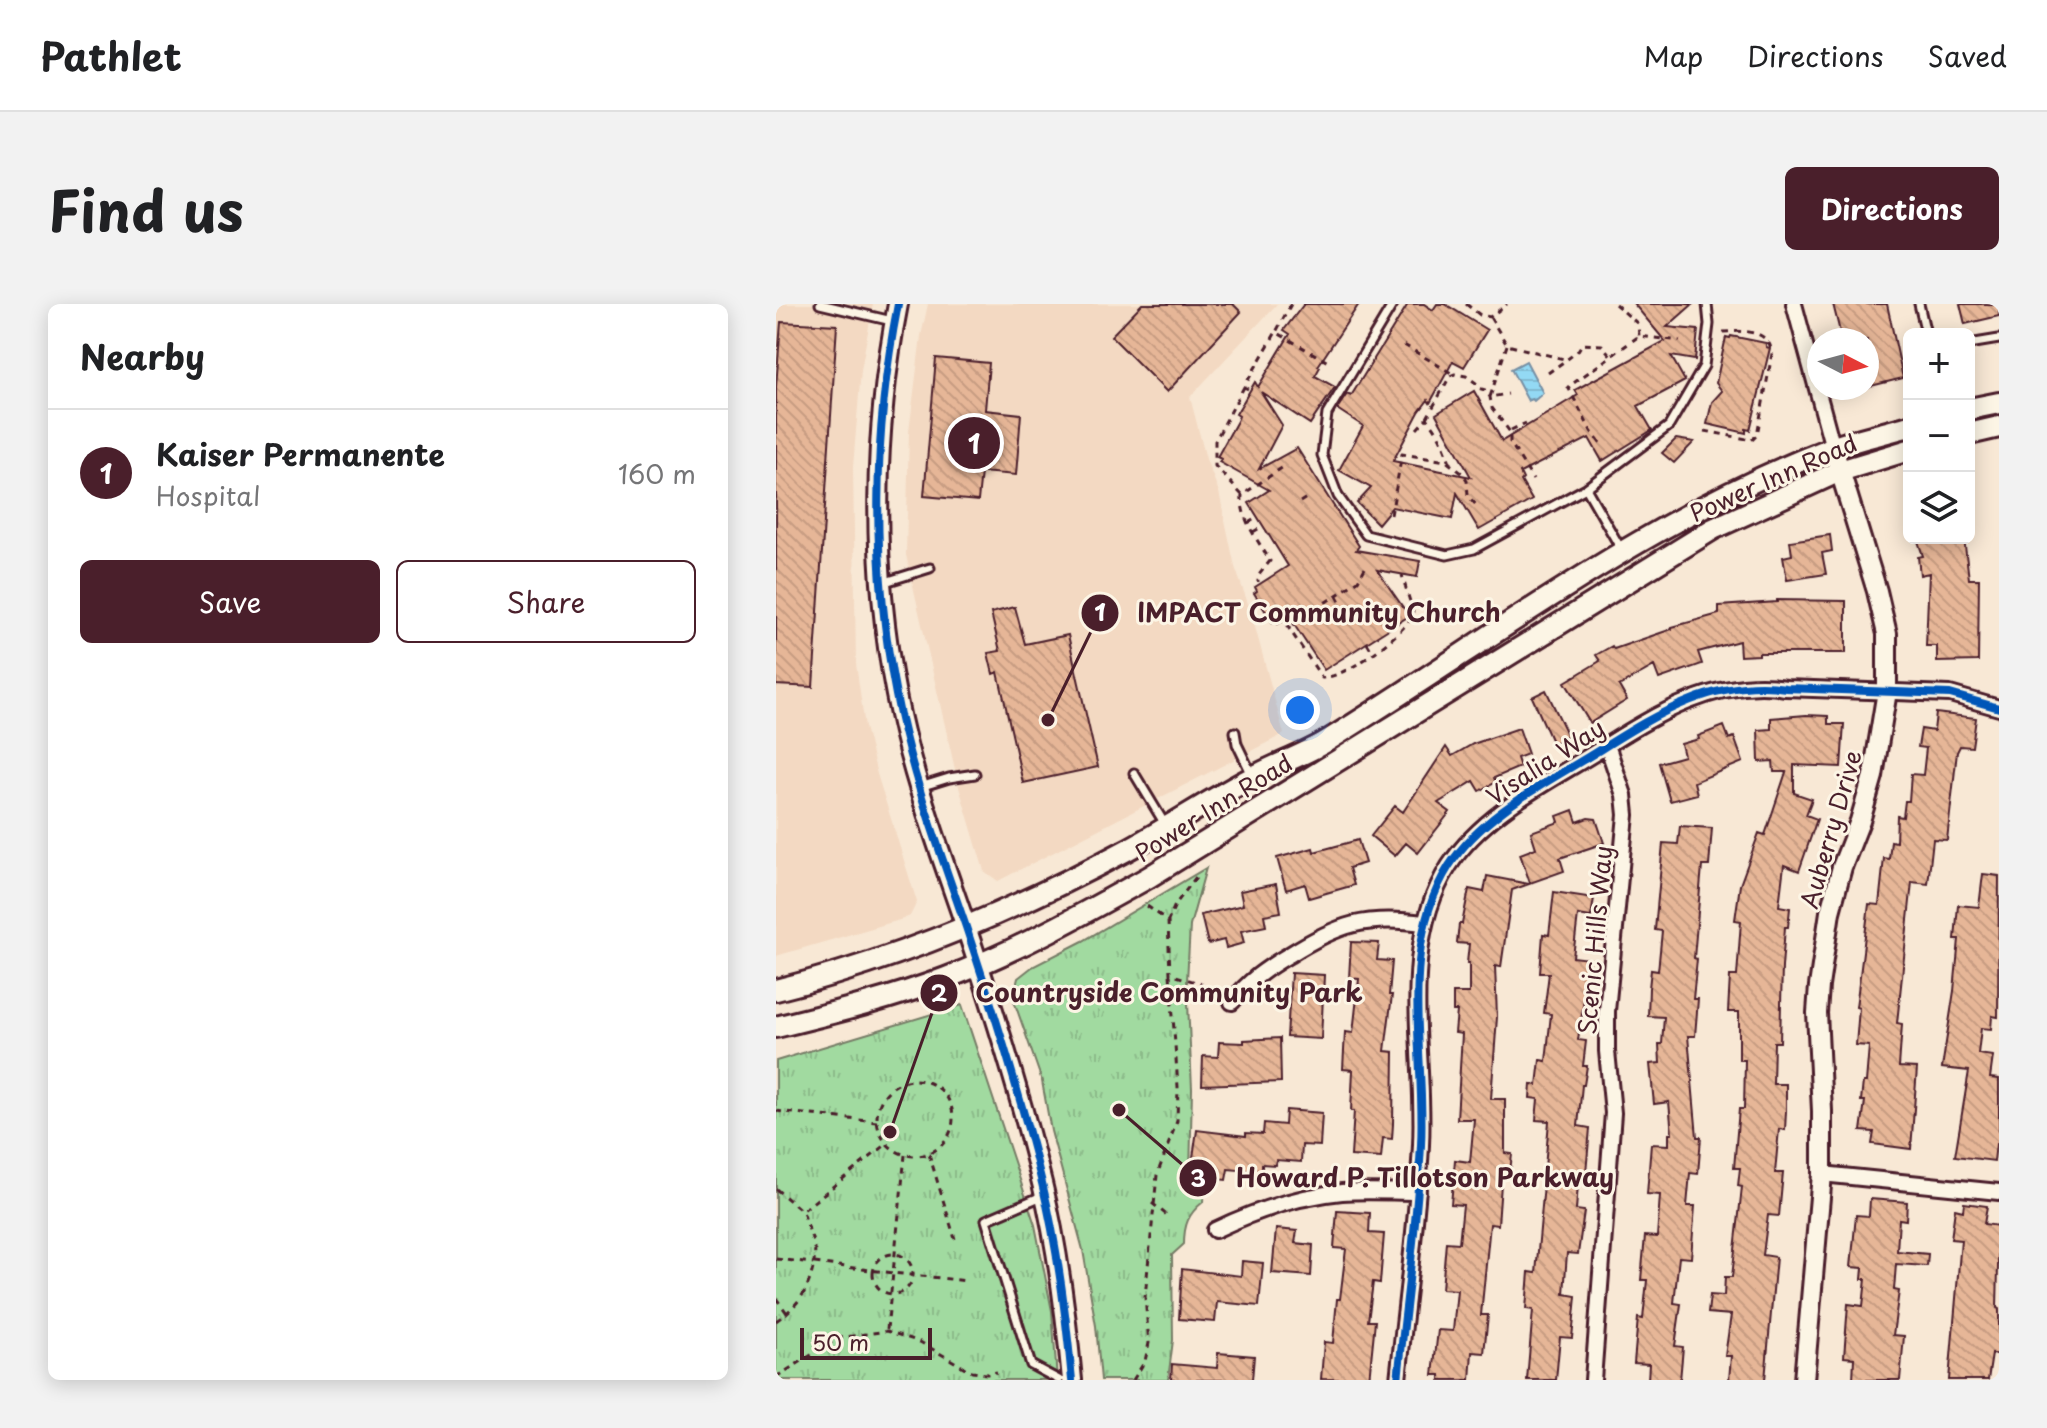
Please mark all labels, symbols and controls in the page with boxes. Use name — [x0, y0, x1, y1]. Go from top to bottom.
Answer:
text: Pathlet — [40, 27, 182, 84]
text: Map — [1644, 34, 1703, 77]
text: Directions — [1747, 34, 1884, 77]
text: Saved — [1928, 34, 2007, 77]
text: Find us — [48, 166, 244, 251]
button: Directions — [1785, 167, 1999, 250]
north arrow — [1807, 328, 1879, 400]
map controls — [1903, 328, 1975, 544]
button: + — [1903, 328, 1975, 400]
text: Nearby — [80, 330, 205, 382]
button: − — [1903, 400, 1975, 472]
pin: 1 — [948, 413, 1000, 473]
street label: Power Inn Road — [1683, 424, 1863, 530]
text: Kaiser Permanente — [156, 431, 445, 476]
text: 1 — [100, 454, 112, 493]
text: 160 m — [618, 454, 696, 493]
button: layers — [1903, 472, 1975, 544]
text: Hospital — [156, 476, 260, 515]
button: Save — [80, 560, 380, 643]
button: Share — [396, 560, 696, 643]
callout: IMPACT Community Church — [1080, 588, 1518, 638]
text: IMPACT Community Church — [1137, 592, 1501, 631]
text: 1 — [1094, 593, 1106, 629]
your location — [1280, 690, 1320, 730]
street label: Visalia Way — [1478, 709, 1612, 813]
street label: Power Inn Road — [1127, 744, 1299, 870]
street label: Auberry Drive — [1790, 746, 1870, 912]
street label: Scenic Hills Way — [1568, 844, 1620, 1036]
callout: Countryside Community Park — [919, 968, 1380, 1018]
text: Countryside Community Park — [975, 972, 1363, 1011]
text: 2 — [931, 974, 948, 1010]
callout: Howard P. Tillotson Parkway — [1178, 1153, 1631, 1203]
text: Howard P. Tillotson Parkway — [1236, 1157, 1614, 1196]
text: 3 — [1190, 1159, 1206, 1195]
scale bar — [800, 1324, 932, 1360]
text: 50 m — [812, 1325, 869, 1358]

